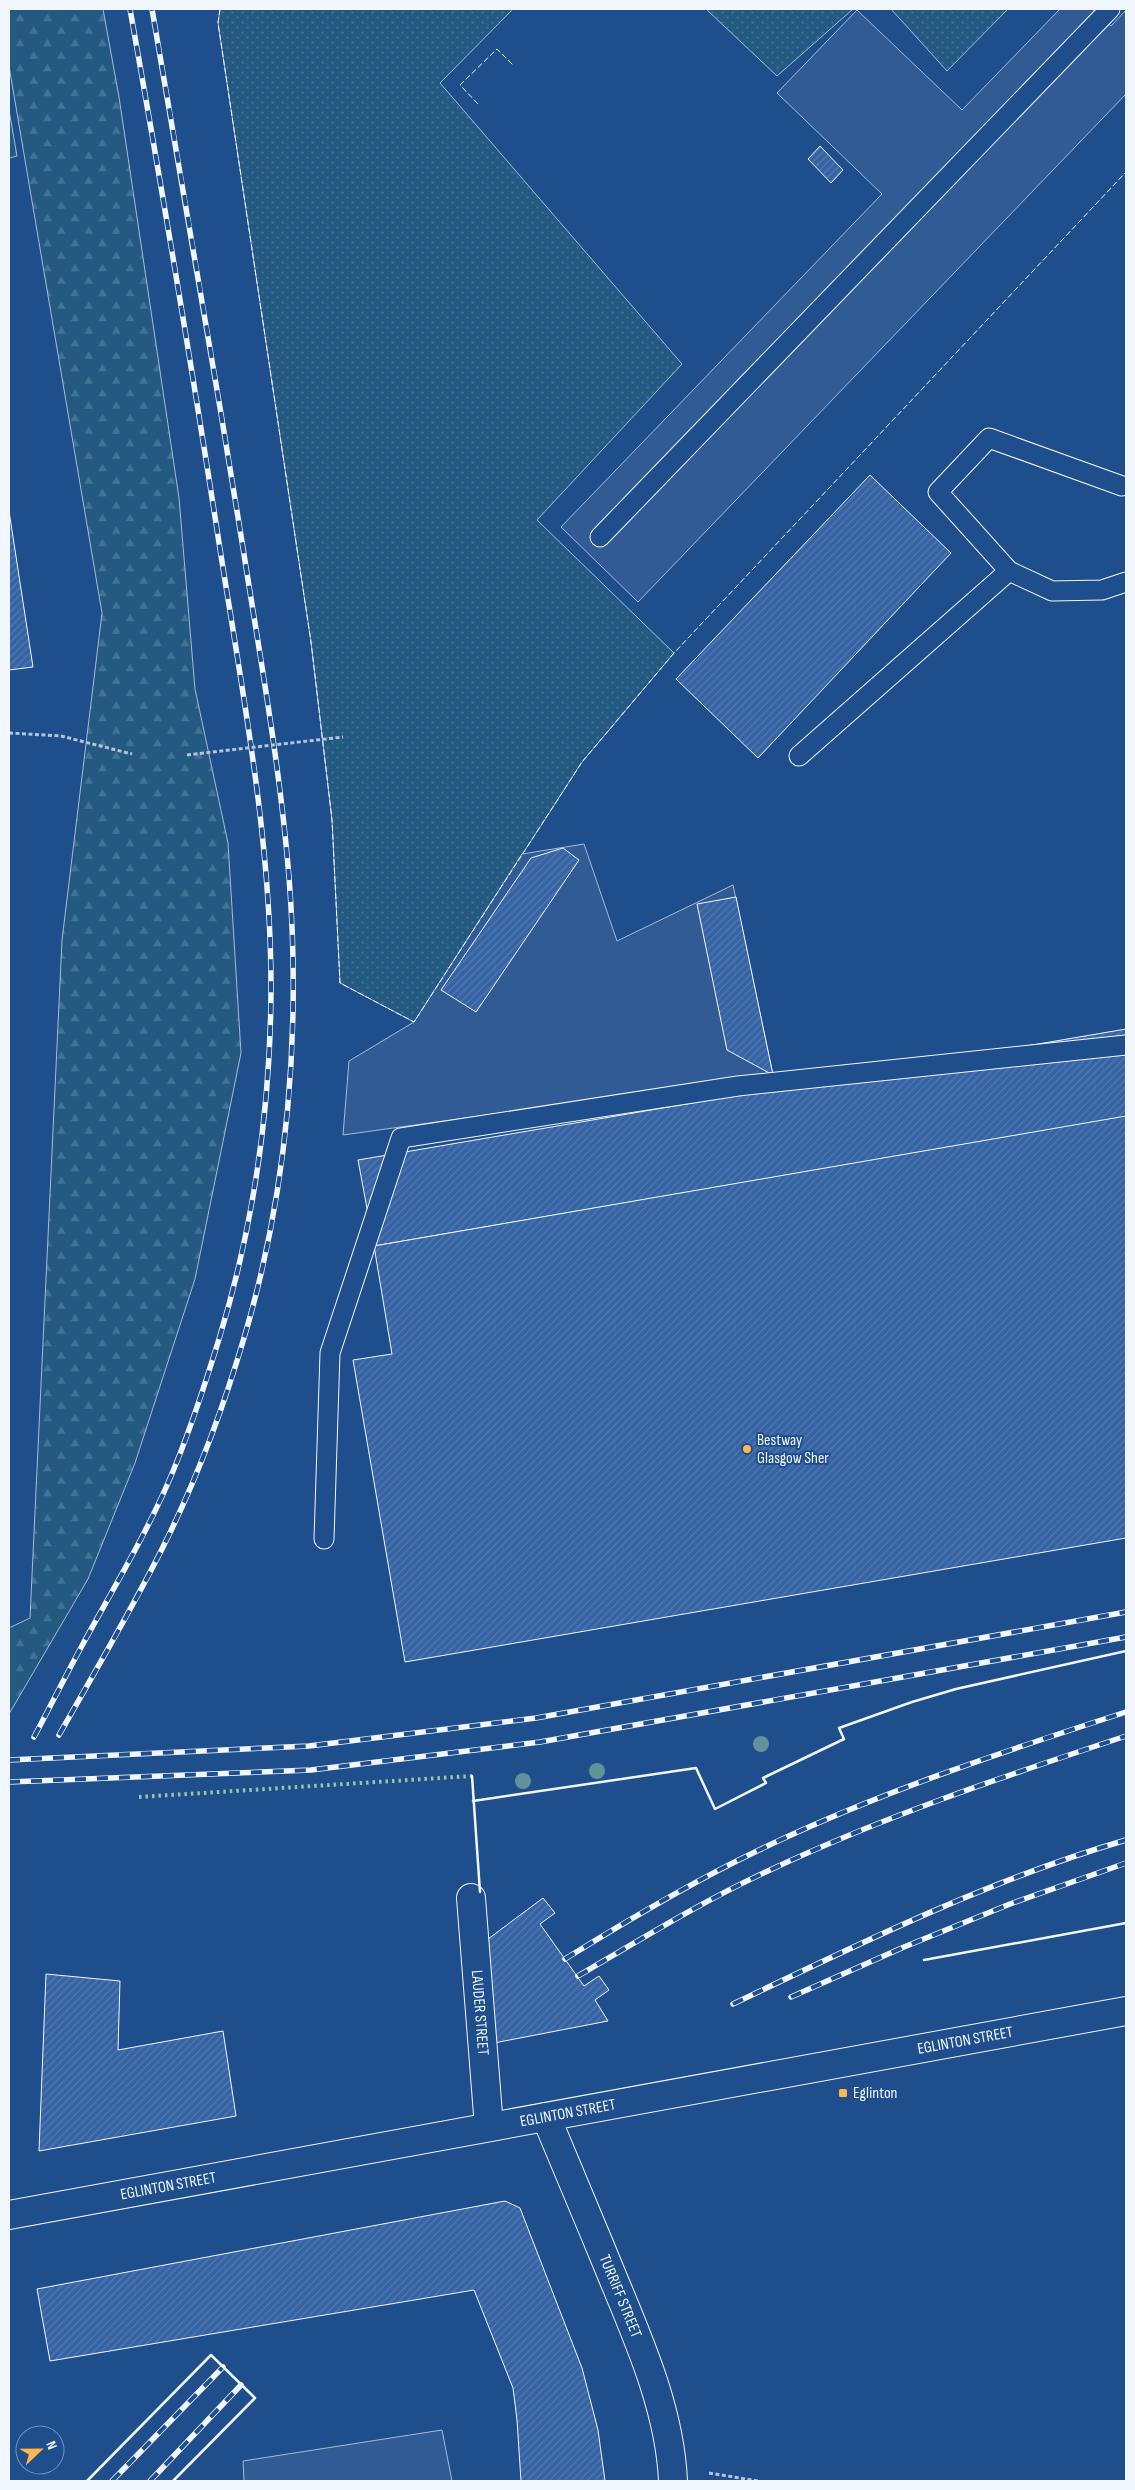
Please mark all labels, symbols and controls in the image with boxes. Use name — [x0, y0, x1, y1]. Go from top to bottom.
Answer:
place label: Bestway Glasgow Sher — [757, 1431, 829, 1468]
marker: Bestway Glasgow Sher — [741, 1443, 753, 1455]
street label: LAUDER STREET — [467, 1969, 493, 2057]
street label: EGLINTON STREET — [916, 2022, 1015, 2058]
place label: Eglinton — [853, 2084, 897, 2103]
marker: Eglinton — [837, 2087, 849, 2099]
street label: EGLINTON STREET — [518, 2095, 618, 2131]
street label: EGLINTON STREET — [119, 2168, 218, 2204]
street label: TURRIFF STREET — [595, 2252, 646, 2341]
north arrow — [15, 2425, 65, 2475]
text: N — [42, 2439, 61, 2452]

